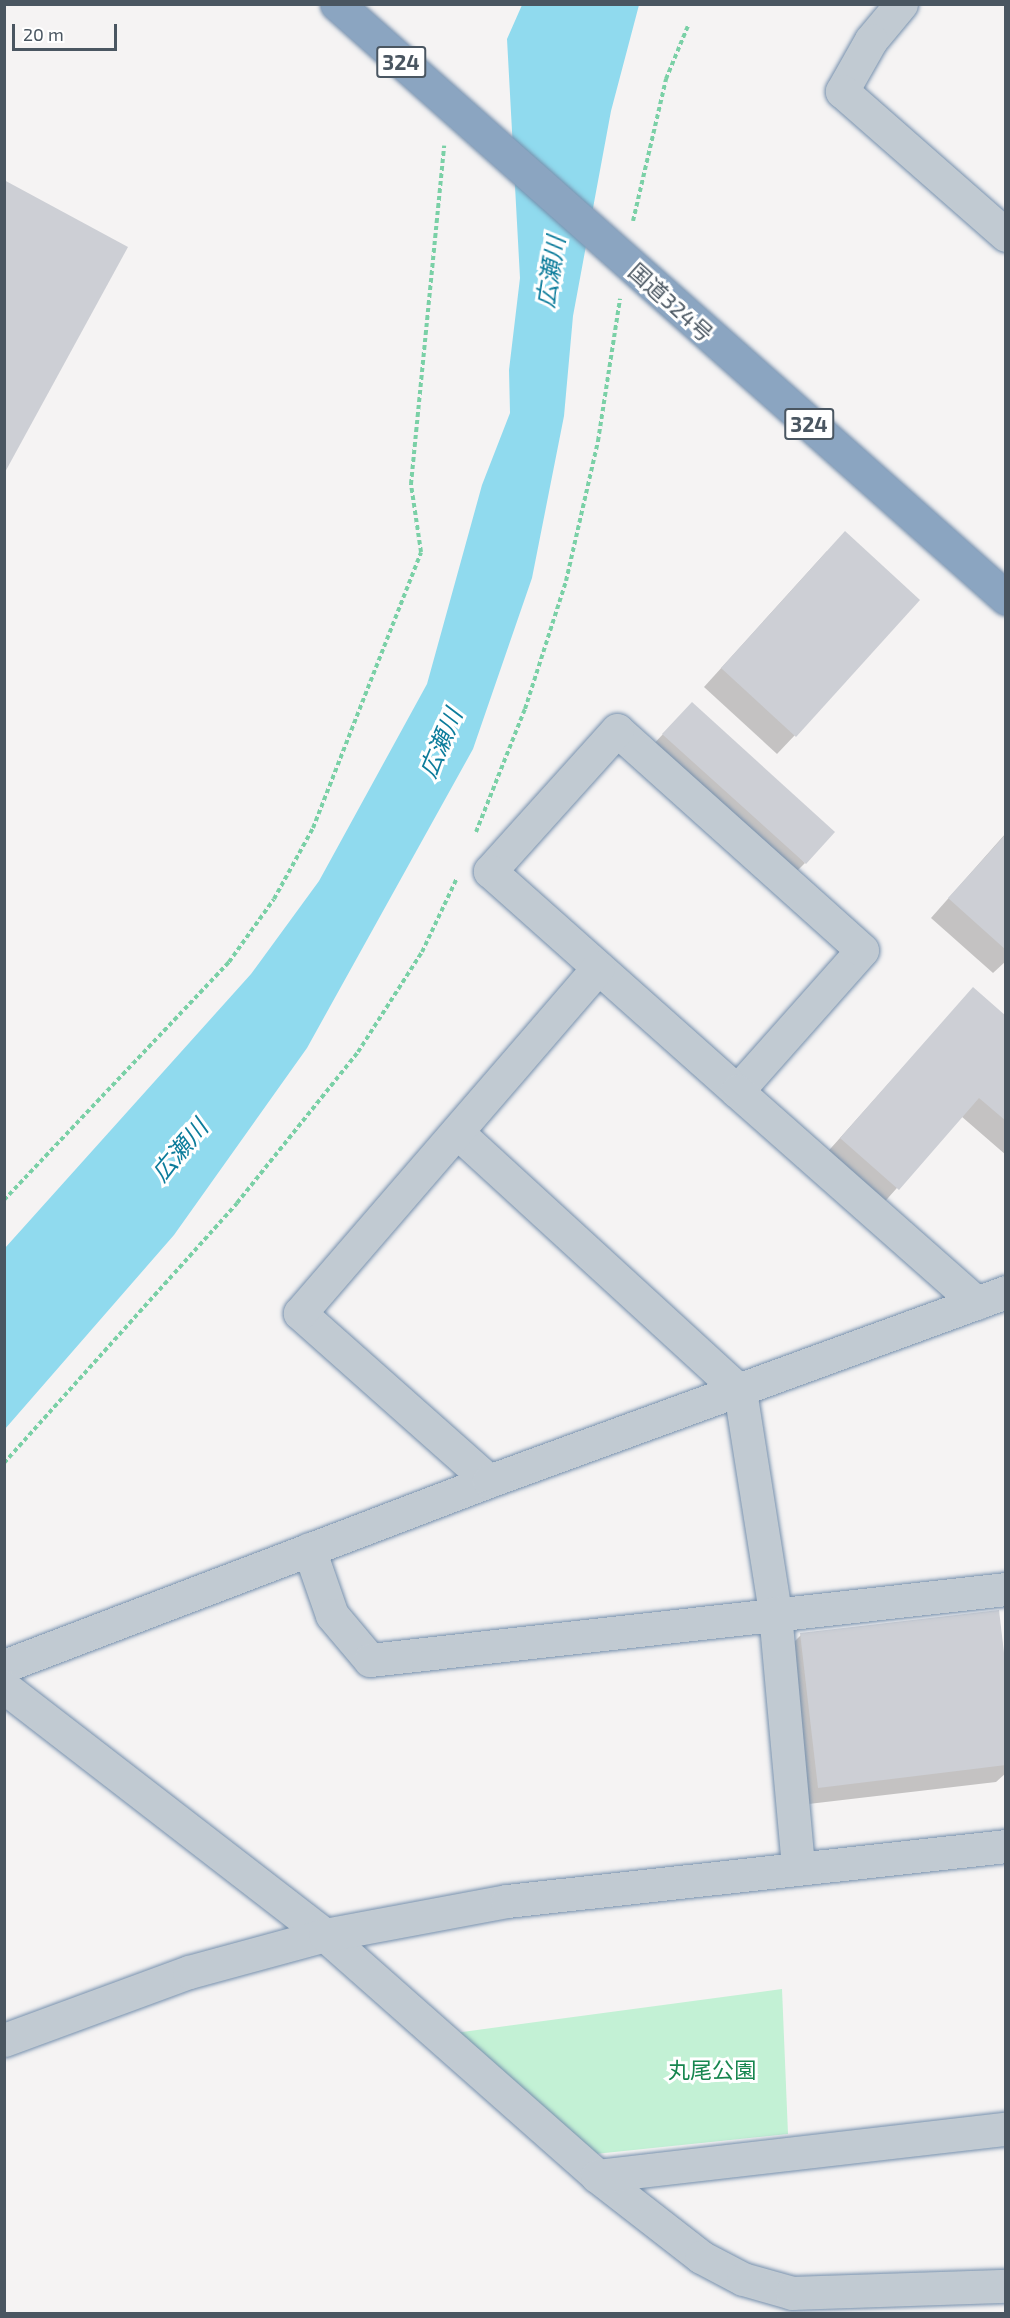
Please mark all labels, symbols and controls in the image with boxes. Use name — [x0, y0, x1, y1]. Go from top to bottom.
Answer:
scale bar — [15, 12, 120, 50]
text: 20 m — [23, 23, 64, 45]
road number: 324 — [376, 44, 426, 80]
water label: 広瀬川 — [530, 234, 570, 310]
street label: 国道324号 — [623, 257, 719, 347]
road number: 324 — [784, 406, 834, 442]
water label: 広瀬川 — [413, 704, 467, 782]
water label: 広瀬川 — [145, 1113, 213, 1187]
park label: 丸尾公園 — [668, 2057, 756, 2083]

